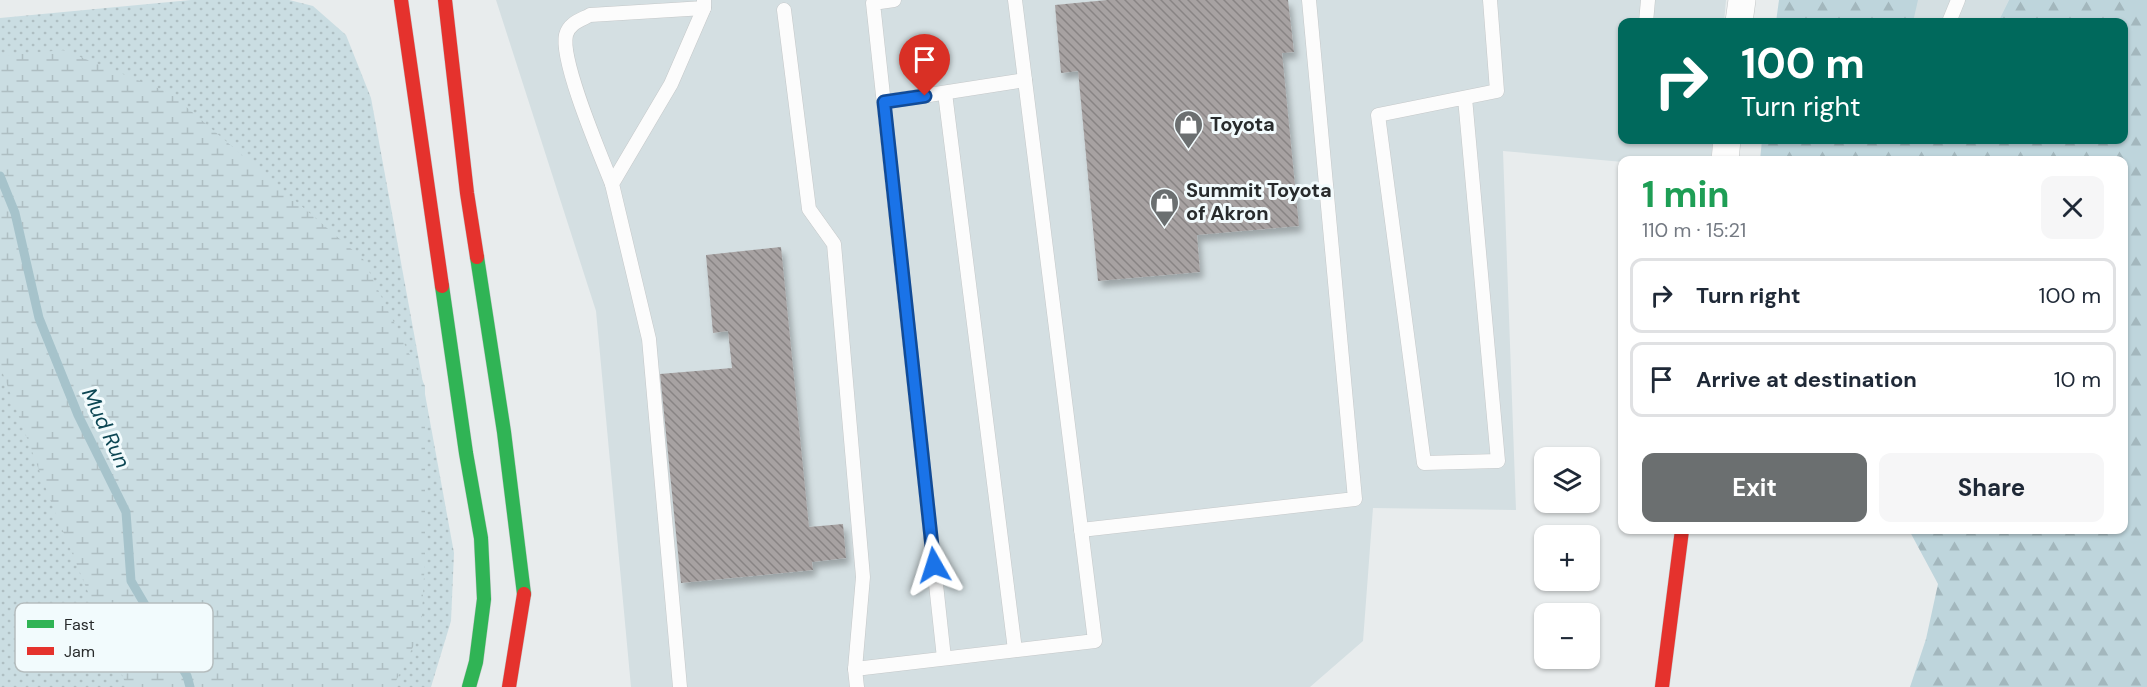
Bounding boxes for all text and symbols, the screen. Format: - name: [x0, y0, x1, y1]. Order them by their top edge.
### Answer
- pin: [899, 34, 950, 96]
- text: 100 m: [1741, 36, 1865, 91]
- icon: right: [1642, 42, 1720, 120]
- icon: arrive: [908, 43, 941, 76]
- text: Turn right: [1741, 89, 1861, 124]
- shop icon: Toyota: [1173, 108, 1205, 150]
- place label: Toyota: [1210, 111, 1275, 137]
- text: 1 min: [1642, 171, 1730, 218]
- button: close: [2041, 176, 2104, 239]
- place label: Summit Toyota of Akron: [1186, 177, 1332, 226]
- shop icon: Summit Toyota of Akron: [1149, 186, 1181, 228]
- text: 110 m · 15:21: [1642, 217, 1746, 243]
- icon: right: [1645, 279, 1678, 312]
- text: Turn right: [1696, 281, 1801, 310]
- text: 100 m: [2039, 281, 2101, 310]
- icon: arrive: [1645, 363, 1678, 396]
- text: Arrive at destination: [1696, 365, 1917, 394]
- text: 10 m: [2054, 365, 2101, 394]
- water label: Mud Run: [75, 383, 137, 473]
- map controls: [1534, 447, 1600, 669]
- button: layers: [1534, 447, 1600, 513]
- button: Exit: [1642, 453, 1867, 522]
- button: Share: [1879, 453, 2104, 522]
- button: +: [1534, 525, 1600, 591]
- position arrow: [902, 533, 966, 597]
- legend: [15, 603, 213, 672]
- button: −: [1534, 603, 1600, 669]
- text: Fast: [64, 614, 95, 635]
- text: Jam: [64, 641, 95, 662]

